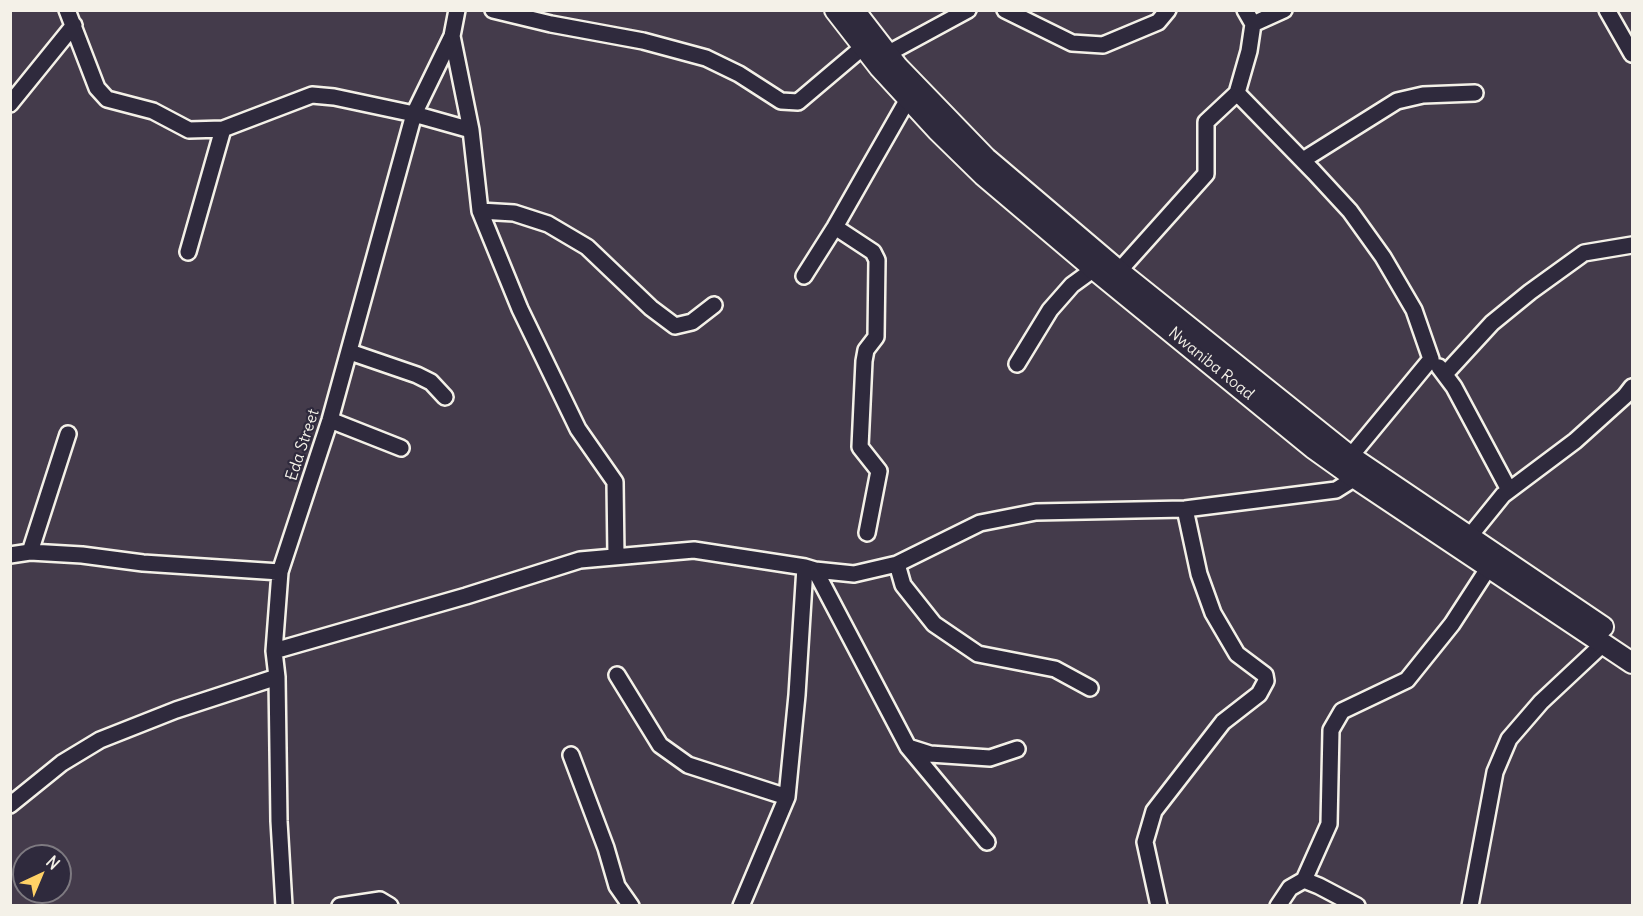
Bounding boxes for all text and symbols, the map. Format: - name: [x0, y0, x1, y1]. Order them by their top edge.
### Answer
- street label: Nwaniba Road: [1164, 324, 1258, 404]
- street label: Eda Street: [282, 407, 324, 483]
- north arrow: [12, 844, 72, 904]
- text: N: [42, 851, 64, 874]

